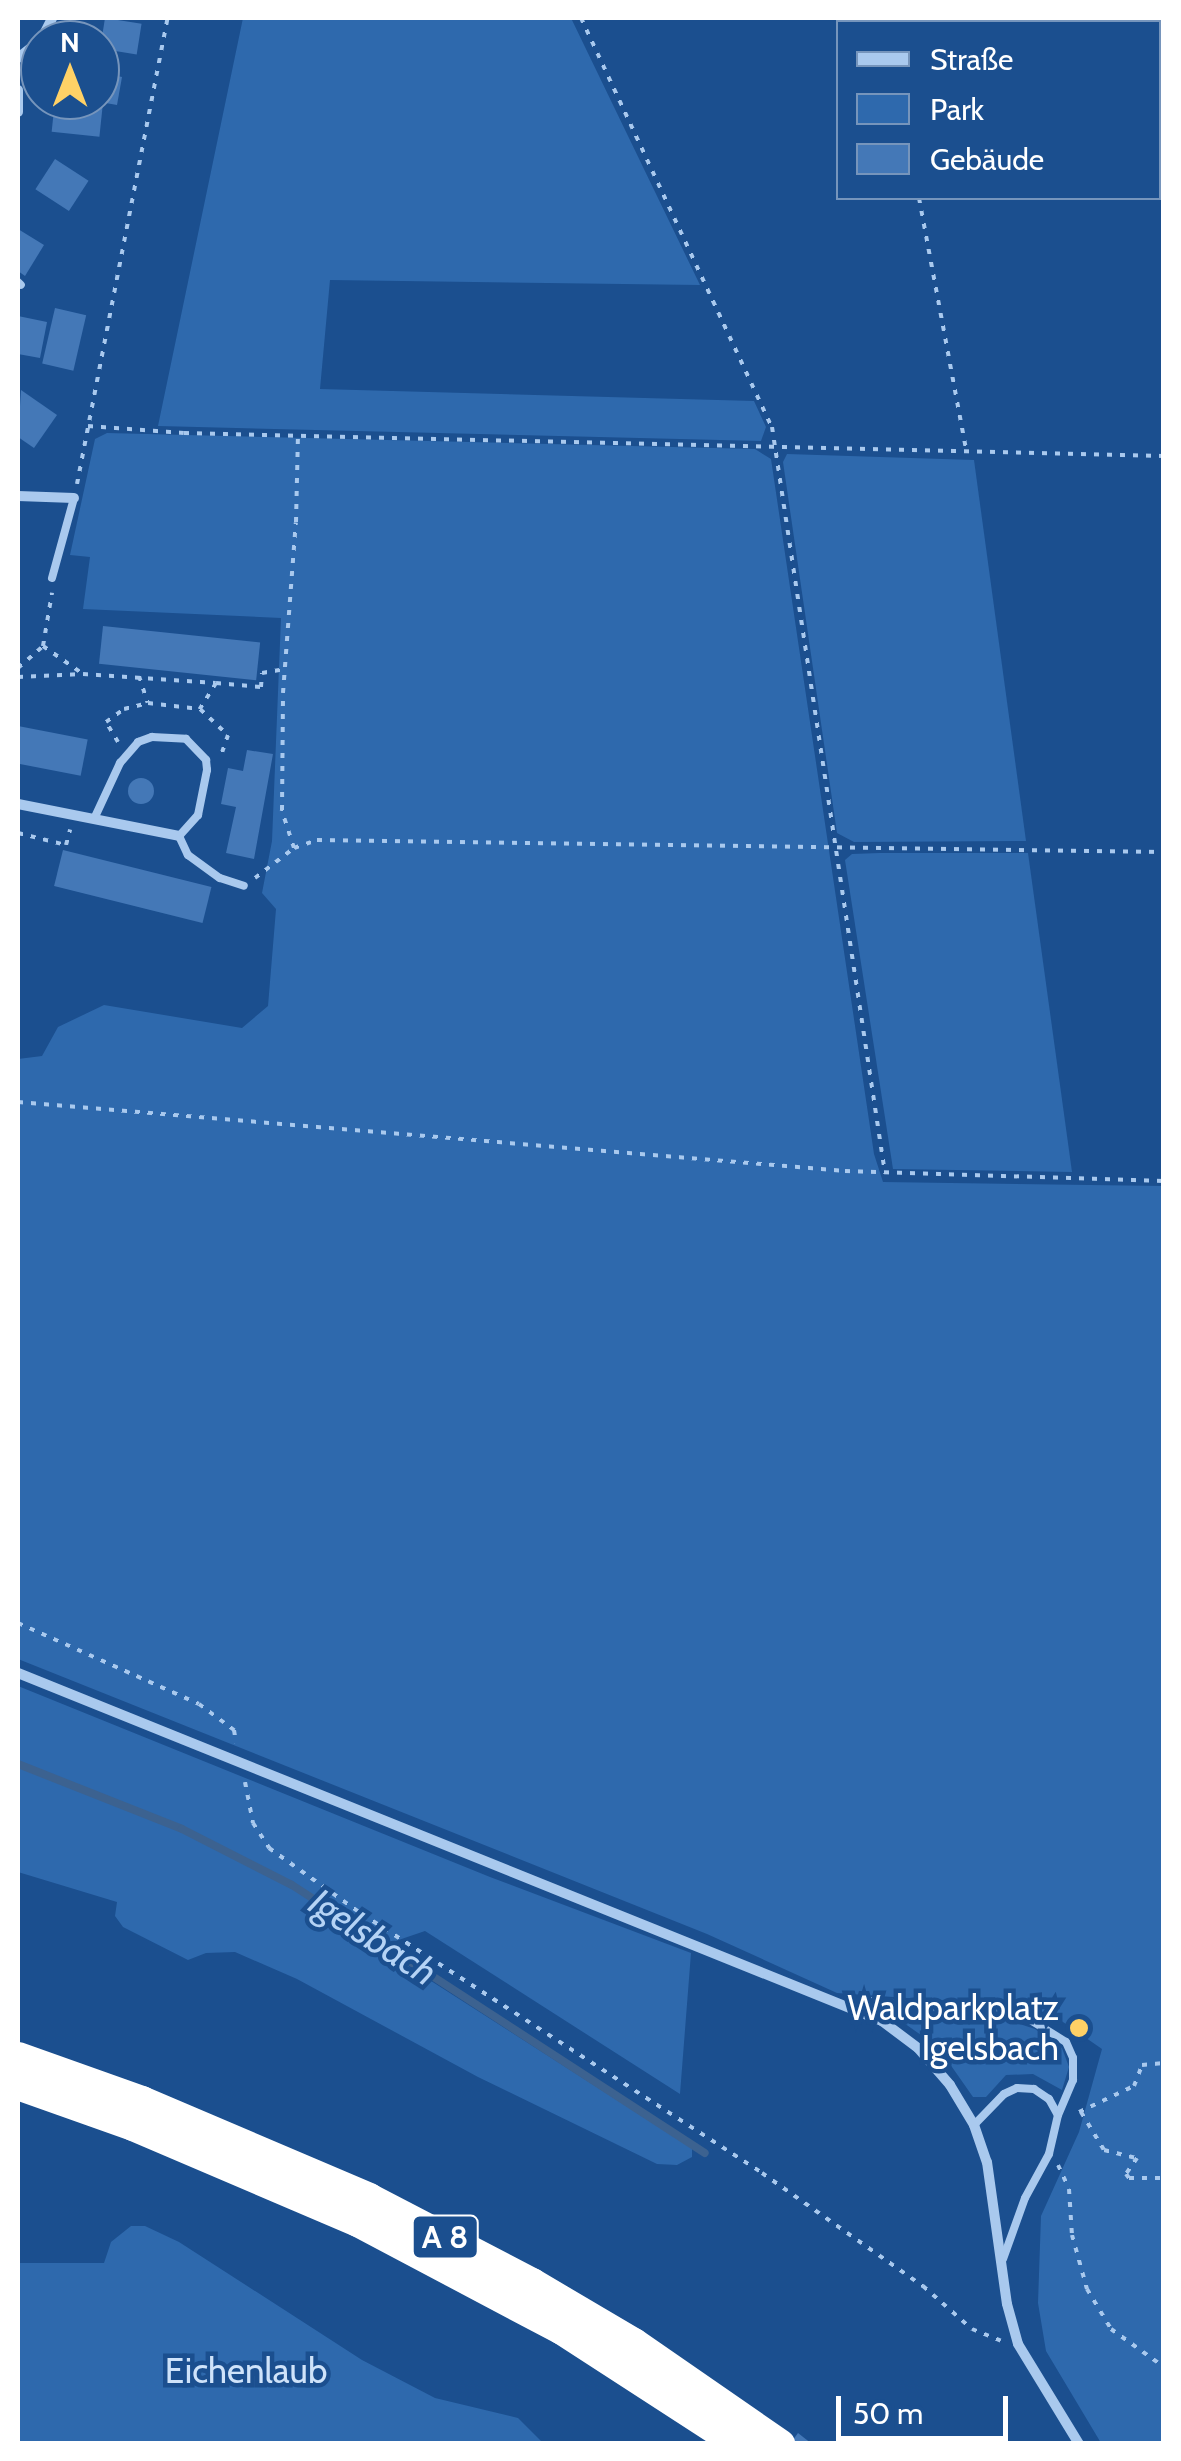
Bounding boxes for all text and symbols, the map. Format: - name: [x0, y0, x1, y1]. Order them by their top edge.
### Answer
- north arrow: [20, 20, 120, 120]
- legend: [836, 20, 1161, 200]
- text: N: [60, 25, 80, 59]
- text: Straße: [930, 41, 1013, 78]
- text: Park: [930, 91, 984, 128]
- text: Gebäude: [930, 141, 1044, 178]
- water label: Igelsbach: [301, 1879, 445, 1995]
- place label: Waldparkplatz Igelsbach: [847, 1987, 1059, 2069]
- marker: Waldparkplatz Igelsbach: [1068, 2017, 1090, 2039]
- road number: A 8: [410, 2210, 480, 2264]
- park label: Eichenlaub: [165, 2350, 327, 2392]
- scale bar: [841, 2376, 1014, 2438]
- text: 50 m: [853, 2395, 923, 2432]

